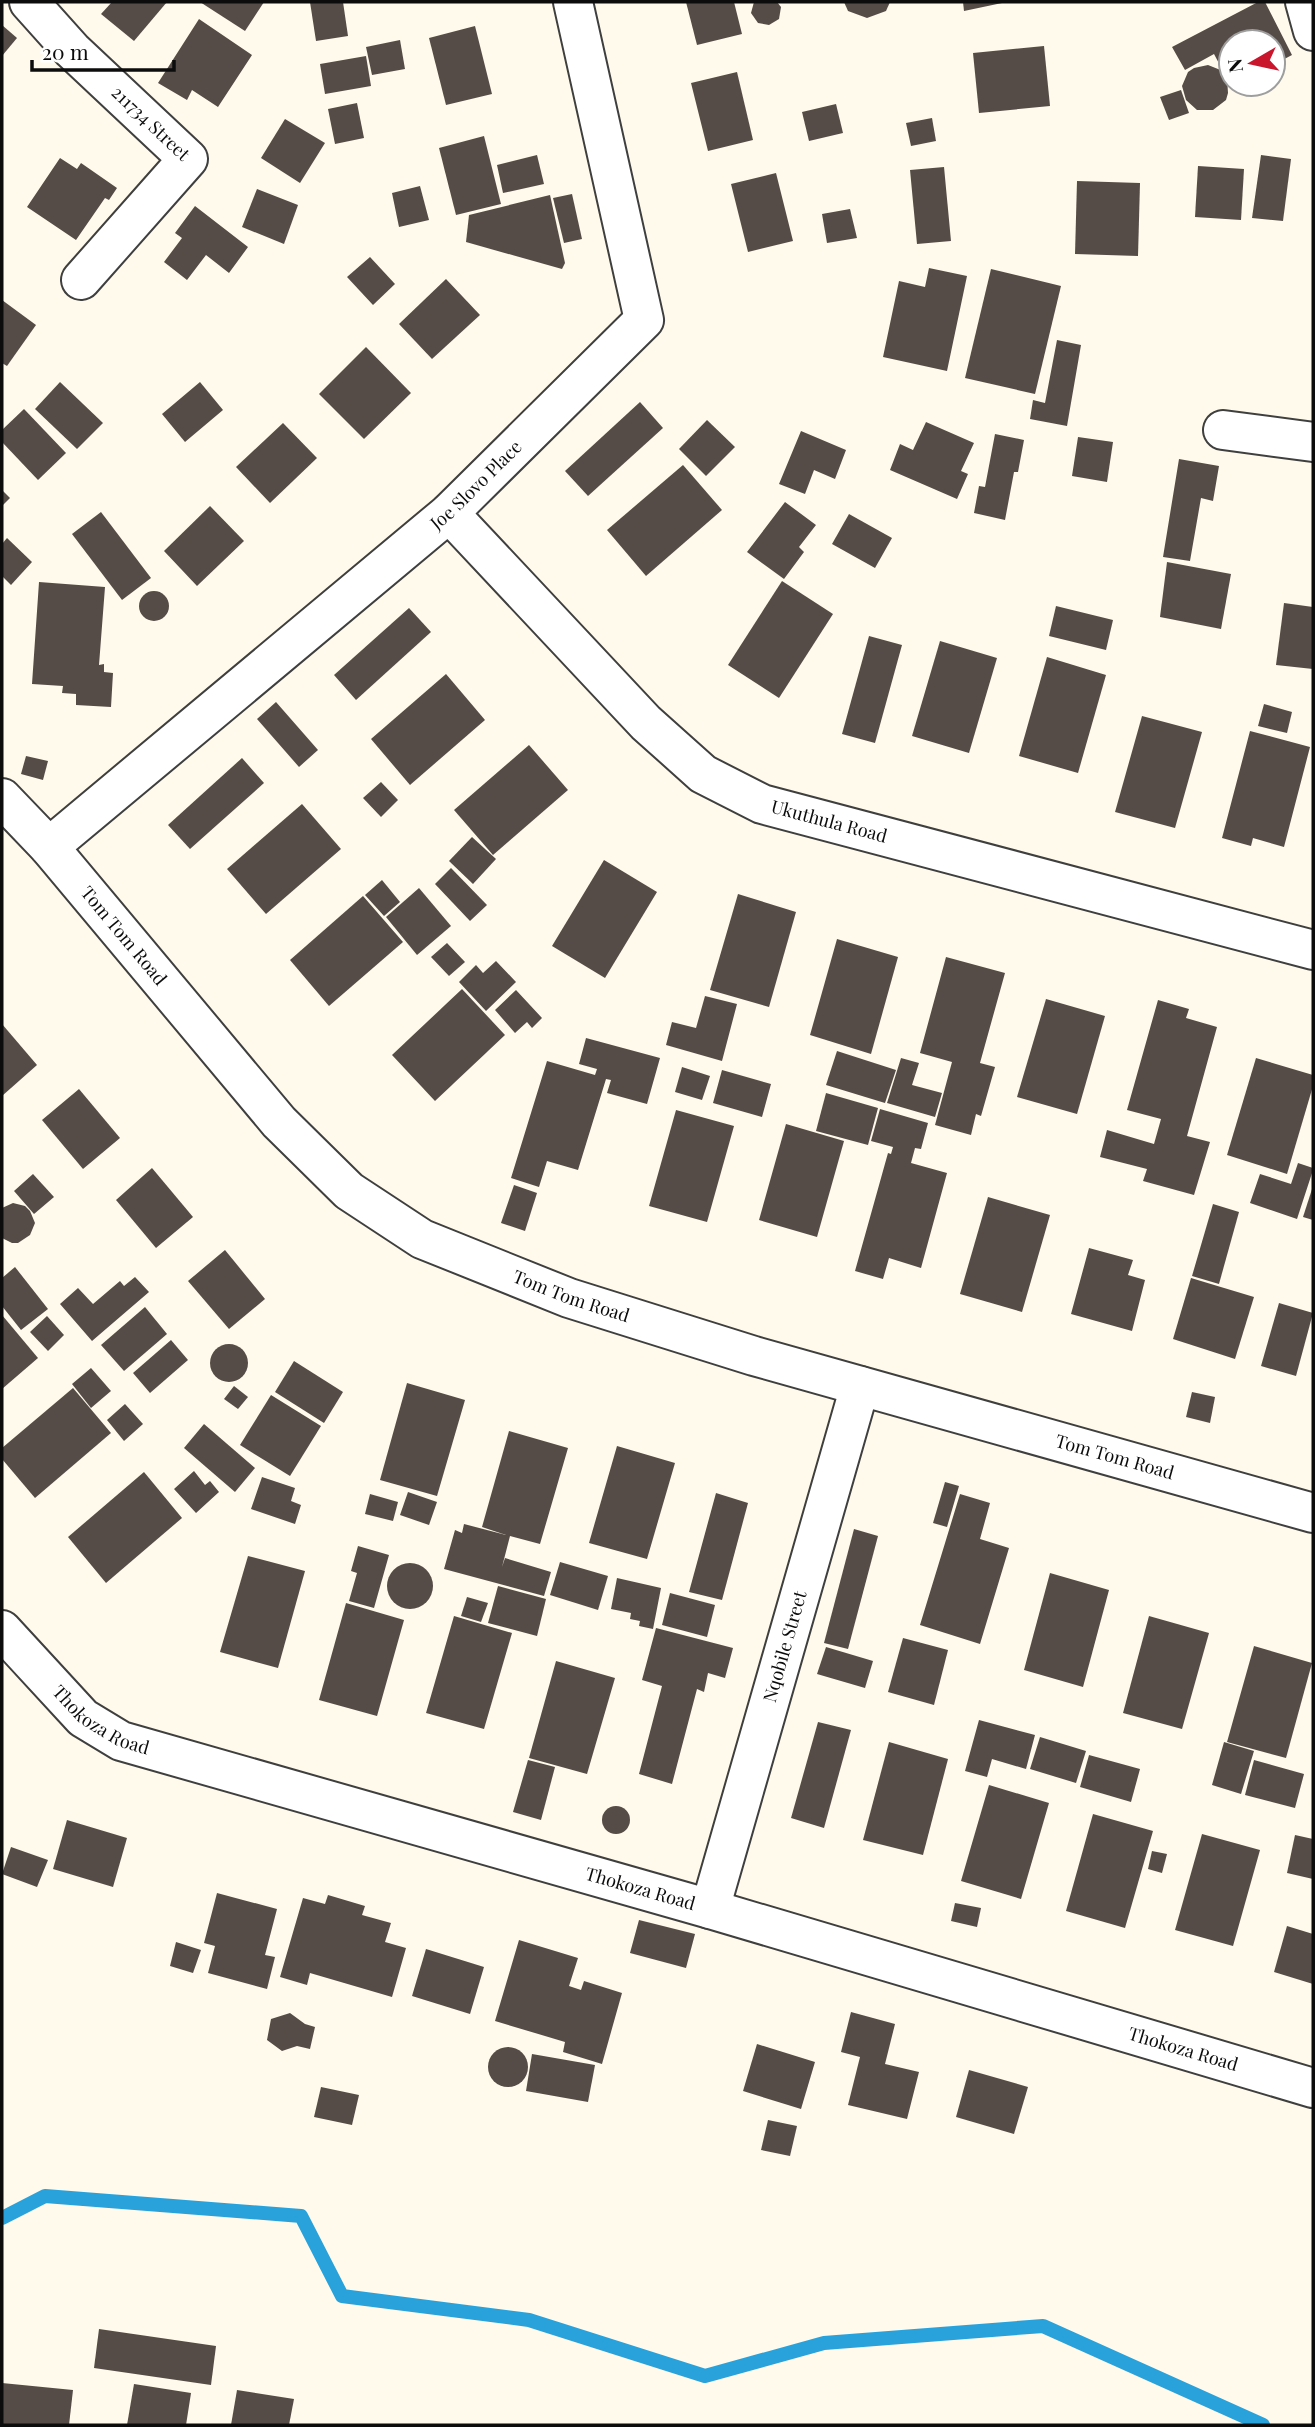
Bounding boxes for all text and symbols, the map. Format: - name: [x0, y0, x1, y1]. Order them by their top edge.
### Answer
- scale bar: [32, 28, 173, 72]
- north arrow: [1217, 28, 1287, 98]
- text: 20 m: [42, 37, 89, 65]
- text: N: [1220, 57, 1248, 75]
- street label: 211734 Street: [107, 80, 196, 166]
- street label: Joe Slovo Place: [424, 435, 527, 535]
- street label: Ukuthula Road: [769, 794, 891, 848]
- street label: Tom Tom Road: [76, 881, 173, 990]
- street label: Tom Tom Road: [510, 1264, 633, 1327]
- street label: Tom Tom Road: [1053, 1428, 1177, 1485]
- street label: Nqobile Street: [757, 1587, 812, 1705]
- street label: Thokoza Road: [48, 1680, 153, 1760]
- street label: Thokoza Road: [583, 1861, 699, 1915]
- street label: Thokoza Road: [1126, 2021, 1242, 2076]

